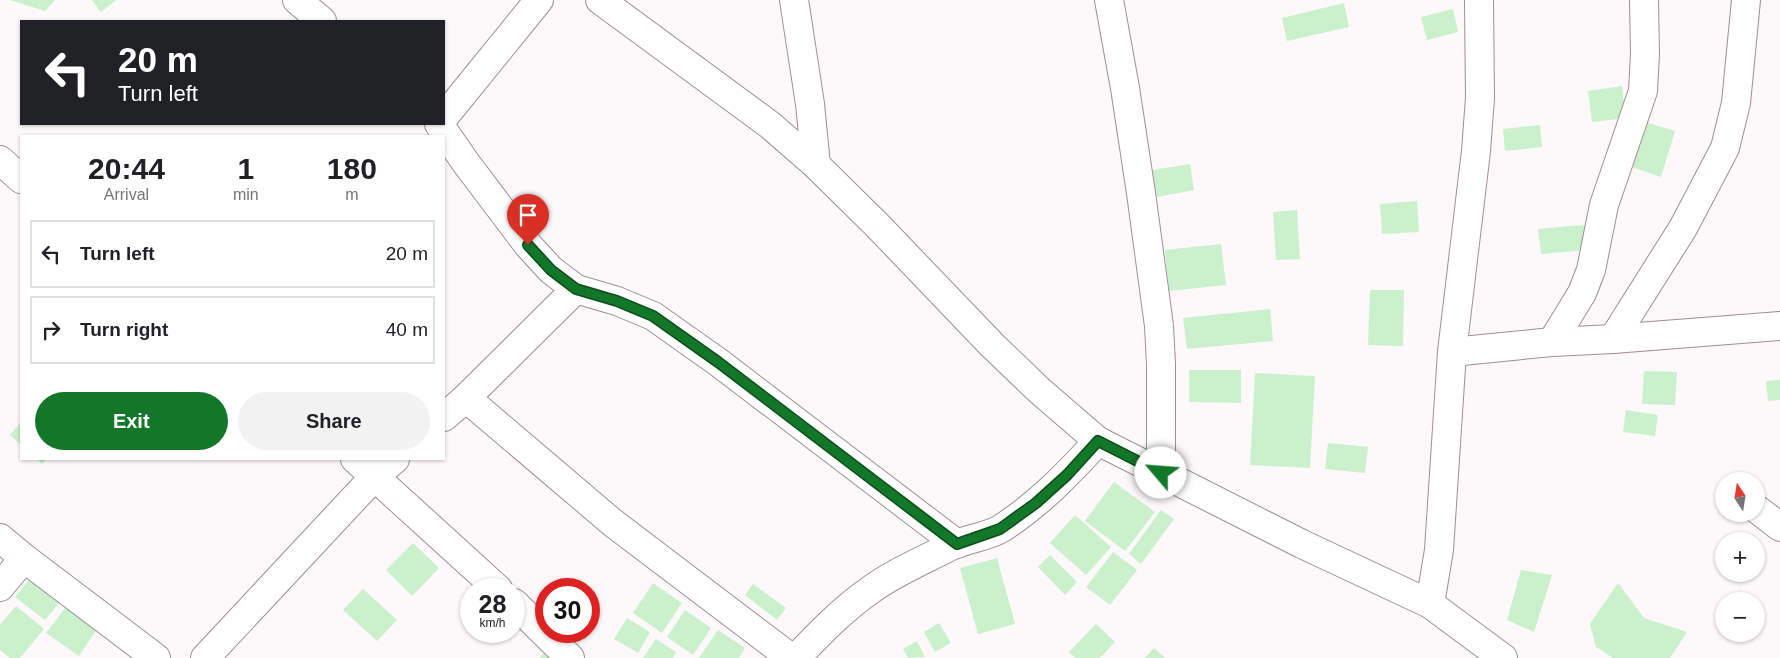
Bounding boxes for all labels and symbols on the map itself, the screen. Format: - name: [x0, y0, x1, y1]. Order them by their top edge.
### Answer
- pin: [507, 194, 549, 245]
- position arrow: [1134, 446, 1186, 498]
- north arrow: [1715, 472, 1765, 522]
- speed limit sign: 30: [535, 578, 600, 643]

